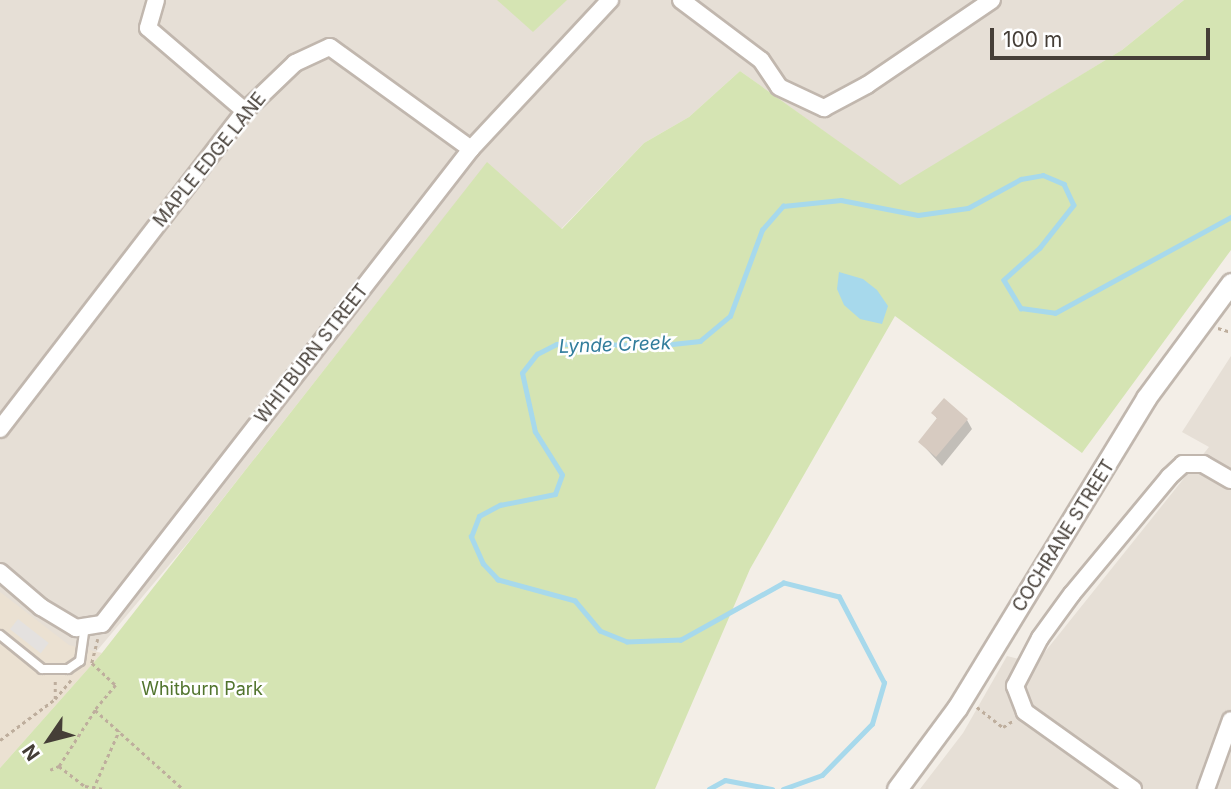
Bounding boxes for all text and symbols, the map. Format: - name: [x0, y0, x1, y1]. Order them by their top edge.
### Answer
- scale bar: [993, 14, 1214, 58]
- text: 100 m: [1003, 27, 1062, 52]
- street label: MAPLE EDGE LANE: [149, 89, 271, 231]
- street label: WHITBURN STREET: [251, 280, 373, 428]
- water label: Lynde Creek: [558, 332, 672, 358]
- street label: COCHRANE STREET: [1009, 456, 1119, 616]
- park label: Whitburn Park: [141, 678, 263, 700]
- north arrow: [14, 705, 84, 775]
- text: N: [18, 740, 45, 765]

